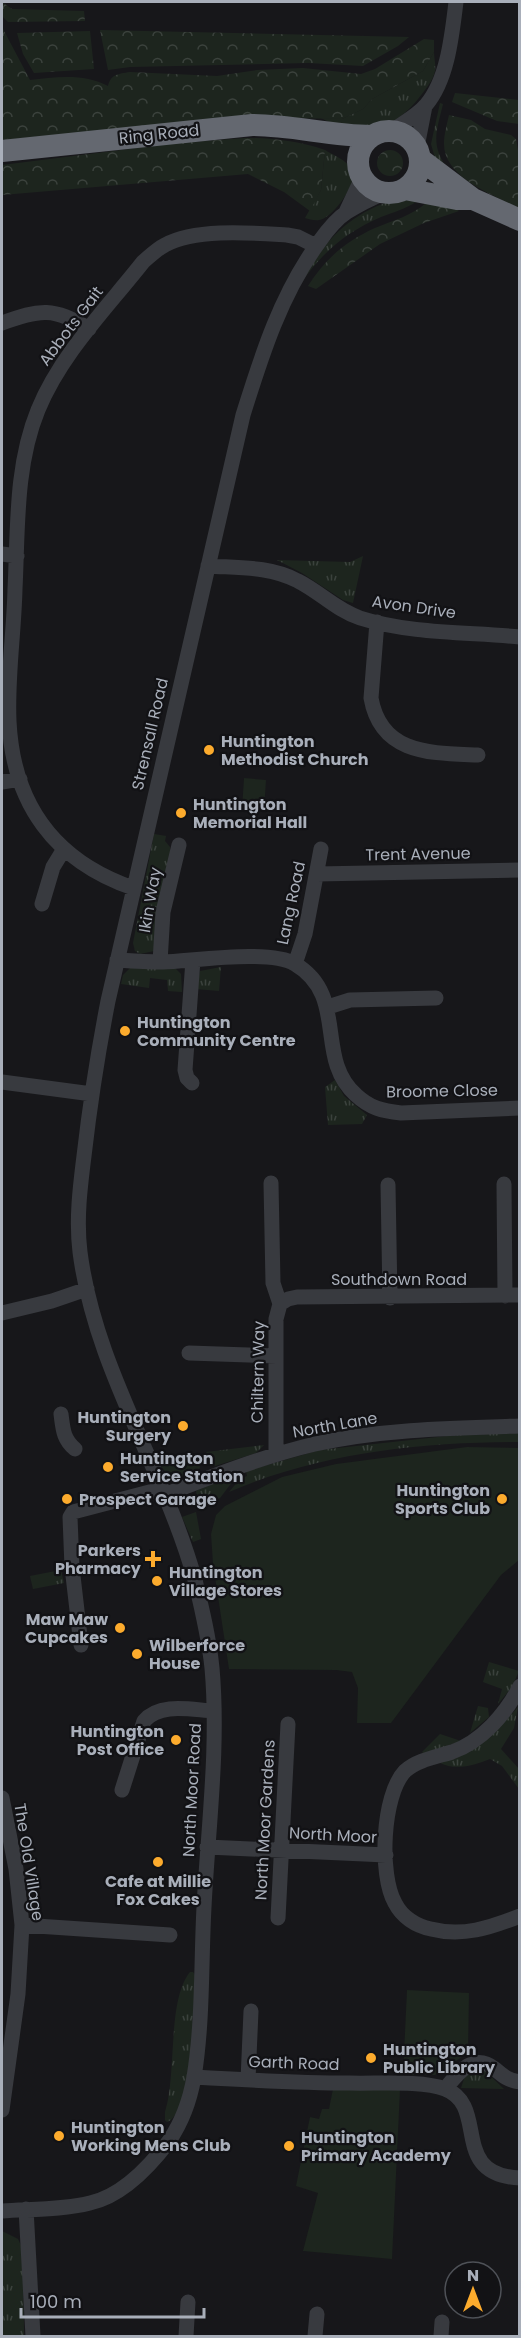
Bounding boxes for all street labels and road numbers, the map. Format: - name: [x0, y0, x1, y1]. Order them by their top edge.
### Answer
- street label: Ring Road: [118, 118, 200, 150]
- street label: Abbots Gait: [33, 281, 109, 371]
- street label: Avon Drive: [370, 590, 458, 624]
- street label: Strensall Road: [126, 676, 174, 792]
- street label: Trent Avenue: [365, 842, 471, 866]
- street label: Lang Road: [271, 859, 311, 947]
- street label: Ikin Way: [133, 865, 167, 935]
- street label: Broome Close: [386, 1079, 498, 1103]
- street label: Southdown Road: [331, 1268, 467, 1291]
- street label: Chiltern Way: [246, 1321, 270, 1423]
- street label: North Lane: [291, 1406, 379, 1444]
- street label: North Moor Road: [177, 1723, 207, 1857]
- street label: North Moor Gardens: [249, 1739, 281, 1901]
- street label: The Old Village: [8, 1801, 50, 1923]
- street label: North Moor: [288, 1821, 378, 1849]
- street label: Garth Road: [248, 2050, 340, 2076]

